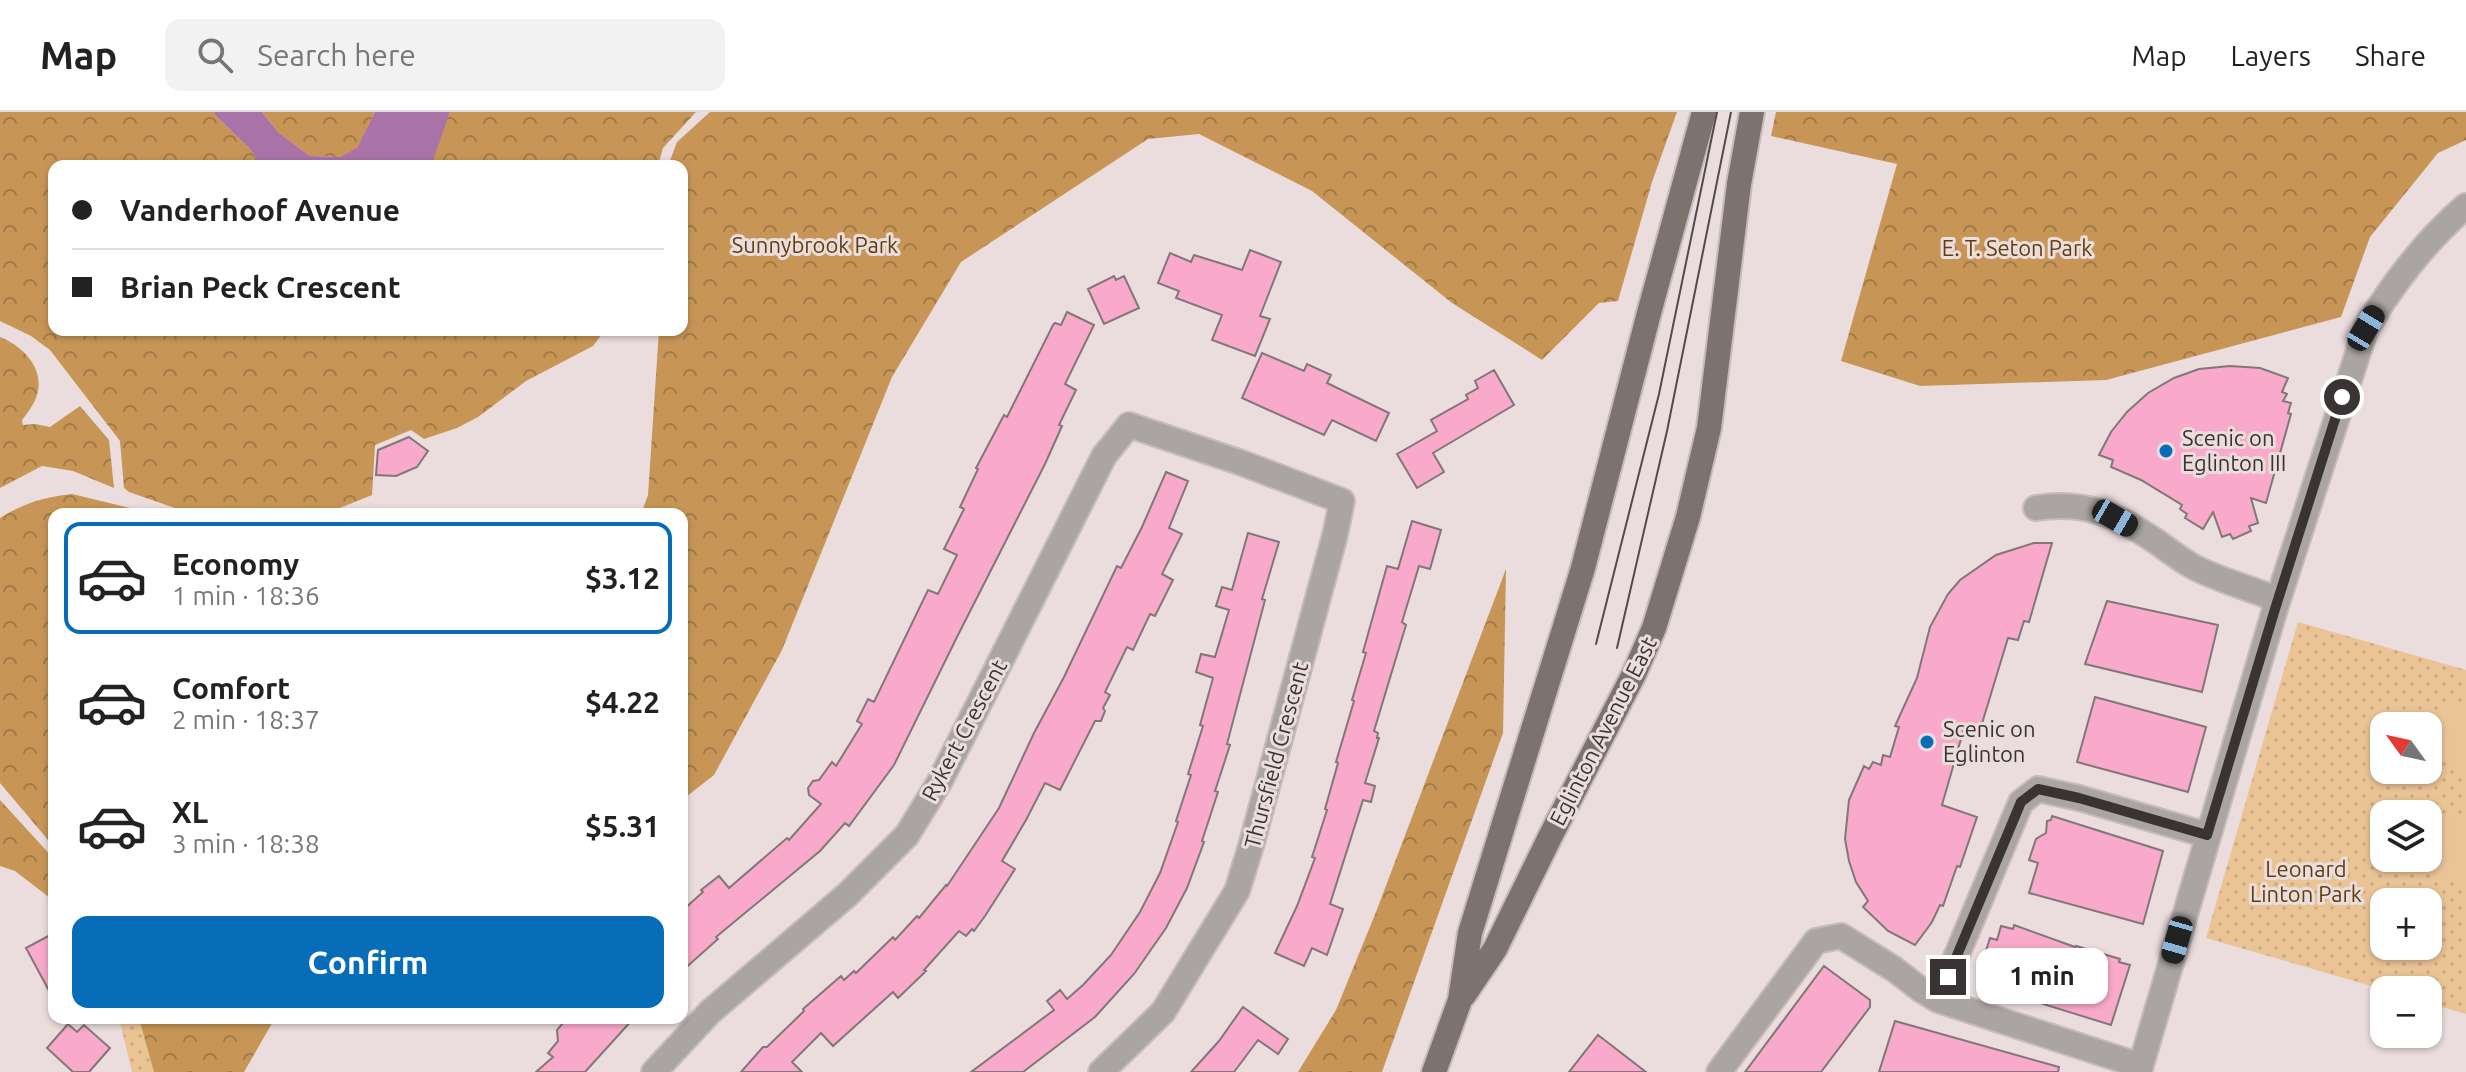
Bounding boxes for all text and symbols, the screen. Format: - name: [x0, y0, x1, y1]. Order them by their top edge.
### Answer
- search box: [165, 19, 725, 91]
- icon: search: [193, 33, 237, 77]
- text: Map: [40, 34, 117, 76]
- text: Search here: [257, 38, 416, 72]
- text: Map: [2131, 40, 2187, 71]
- text: Layers: [2231, 40, 2311, 71]
- text: Share: [2355, 40, 2426, 71]
- text: Vanderhoof Avenue: [120, 193, 400, 227]
- park label: Sunnybrook Park: [732, 232, 898, 257]
- park label: E. T. Seton Park: [1942, 235, 2092, 260]
- text: Brian Peck Crescent: [120, 270, 401, 304]
- car: [2343, 301, 2389, 355]
- route start: [2324, 379, 2360, 415]
- place label: Scenic on Eglinton III: [2182, 425, 2286, 475]
- marker: Scenic on Eglinton III: [2157, 442, 2175, 460]
- car: [2088, 496, 2142, 540]
- icon: car: [76, 542, 148, 614]
- text: Economy: [172, 547, 299, 581]
- text: $3.12: [585, 561, 660, 595]
- text: 1 min · 18:36: [172, 581, 320, 610]
- street label: Eglinton Avenue East: [1544, 632, 1661, 829]
- street label: Rykert Crescent: [916, 655, 1011, 805]
- street label: Thursfield Crescent: [1239, 659, 1313, 851]
- icon: car: [76, 666, 148, 738]
- text: Comfort: [172, 671, 290, 705]
- text: $4.22: [585, 685, 660, 719]
- text: 2 min · 18:37: [172, 705, 320, 734]
- north arrow: [2370, 712, 2442, 784]
- map controls: [2370, 712, 2442, 1048]
- place label: Scenic on Eglinton: [1943, 716, 2035, 766]
- marker: Scenic on Eglinton: [1918, 733, 1936, 751]
- icon: car: [76, 790, 148, 862]
- text: XL: [172, 795, 208, 829]
- button: layers: [2370, 800, 2442, 872]
- text: $5.31: [585, 809, 660, 843]
- text: 3 min · 18:38: [172, 829, 320, 858]
- park label: Leonard Linton Park: [2250, 856, 2362, 906]
- button: +: [2370, 888, 2442, 960]
- car: [2159, 914, 2195, 966]
- button: Confirm: [72, 916, 664, 1008]
- callout: 1 min: [1976, 949, 2108, 1005]
- route end: [1930, 959, 1966, 995]
- text: 1 min: [2009, 961, 2075, 990]
- button: −: [2370, 976, 2442, 1048]

